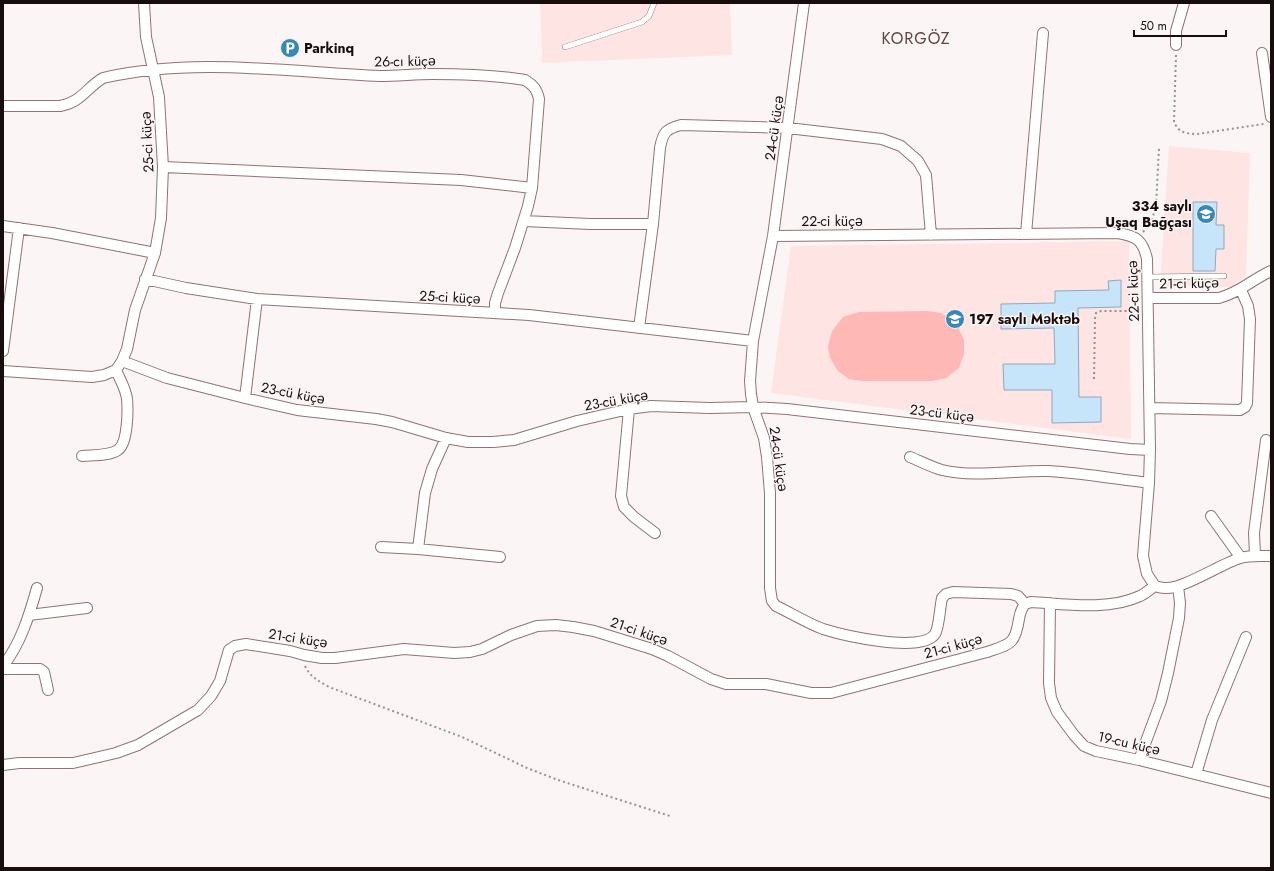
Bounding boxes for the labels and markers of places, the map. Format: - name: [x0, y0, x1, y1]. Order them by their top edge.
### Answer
- parking icon: Parkinq: [279, 37, 301, 59]
- place label: Parkinq: [304, 38, 354, 58]
- place label: 334 saylı Uşaq Bağçası: [1105, 196, 1192, 232]
- school or university icon: 334 saylı Uşaq Bağçası: [1195, 203, 1217, 225]
- school or university icon: 197 saylı Məktəb: [944, 308, 966, 330]
- place label: 197 saylı Məktəb: [969, 309, 1080, 329]

